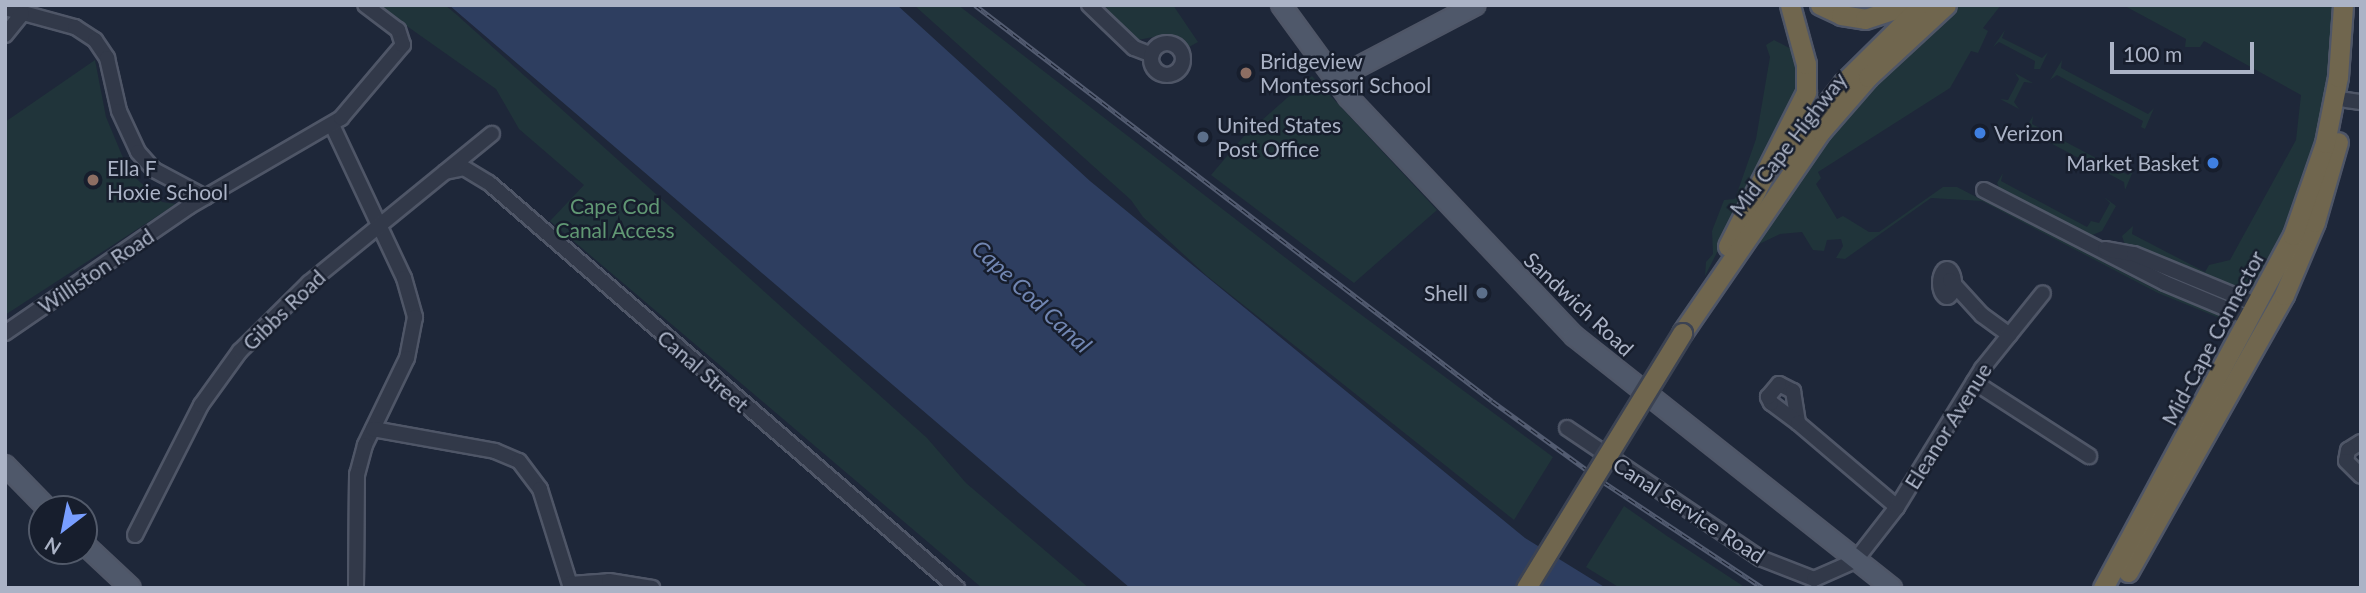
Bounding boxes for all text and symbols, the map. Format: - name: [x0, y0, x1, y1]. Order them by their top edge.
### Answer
- scale bar: [2114, 28, 2258, 72]
- text: 100 m: [2123, 41, 2182, 66]
- place label: Bridgeview Montessori School: [1260, 48, 1431, 98]
- marker: Bridgeview Montessori School: [1238, 65, 1254, 81]
- street label: Mid Cape Highway: [1724, 67, 1852, 221]
- place label: United States Post Office: [1217, 112, 1341, 162]
- place label: Verizon: [1994, 120, 2063, 146]
- marker: Verizon: [1972, 125, 1988, 141]
- marker: United States Post Office: [1195, 129, 1211, 145]
- place label: Market Basket: [2066, 150, 2199, 176]
- place label: Ella F Hoxie School: [107, 155, 228, 205]
- marker: Market Basket: [2205, 155, 2221, 171]
- marker: Ella F Hoxie School: [85, 172, 101, 188]
- park label: Cape Cod Canal Access: [555, 193, 675, 243]
- street label: Williston Road: [33, 223, 159, 319]
- water label: Cape Cod Canal: [967, 234, 1097, 358]
- street label: Mid-Cape Connector: [2156, 246, 2270, 430]
- street label: Sandwich Road: [1519, 247, 1639, 361]
- street label: Gibbs Road: [238, 265, 330, 355]
- place label: Shell: [1424, 280, 1468, 306]
- marker: Shell: [1474, 285, 1490, 301]
- street label: Canal Street: [652, 325, 754, 417]
- street label: Eleanor Avenue: [1899, 358, 1997, 494]
- street label: Canal Service Road: [1608, 452, 1770, 568]
- north arrow: [28, 495, 98, 565]
- text: N: [40, 533, 65, 560]

